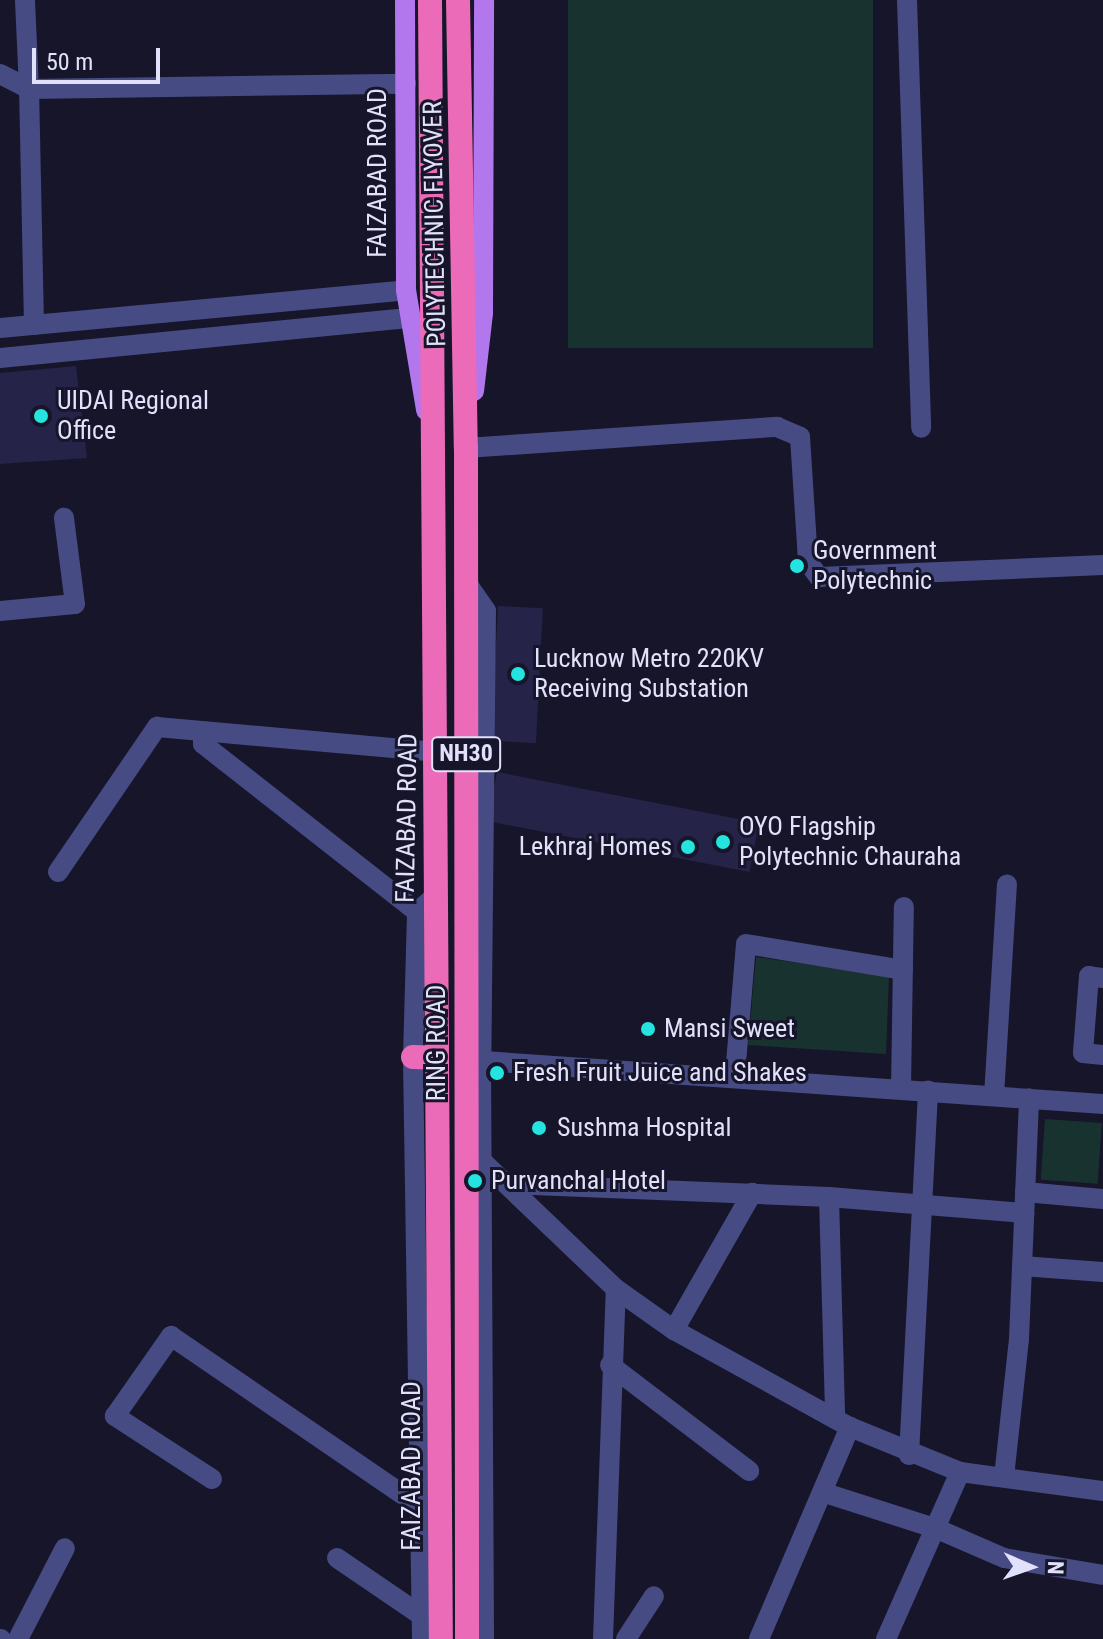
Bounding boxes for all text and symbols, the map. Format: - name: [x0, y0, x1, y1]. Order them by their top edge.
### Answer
- scale bar: [36, 32, 164, 82]
- text: 50 m: [46, 48, 93, 76]
- street label: FAIZABAD ROAD: [362, 88, 394, 258]
- street label: POLYTECHNIC FLYOVER: [417, 101, 453, 347]
- place label: UIDAI Regional Office: [57, 385, 209, 446]
- marker: UIDAI Regional Office: [32, 407, 50, 425]
- place label: Government Polytechnic: [813, 535, 937, 596]
- marker: Government Polytechnic: [788, 557, 806, 575]
- place label: Lucknow Metro 220KV Receiving Substation: [534, 643, 764, 704]
- marker: Lucknow Metro 220KV Receiving Substation: [509, 665, 527, 683]
- street label: FAIZABAD ROAD: [390, 733, 424, 903]
- road number: NH30: [430, 734, 502, 774]
- place label: OYO Flagship Polytechnic Chauraha: [739, 811, 961, 872]
- place label: Lekhraj Homes: [519, 831, 672, 863]
- marker: OYO Flagship Polytechnic Chauraha: [714, 833, 732, 851]
- marker: Lekhraj Homes: [679, 838, 697, 856]
- street label: RING ROAD: [421, 985, 453, 1101]
- place label: Mansi Sweet: [664, 1013, 795, 1045]
- marker: Mansi Sweet: [639, 1020, 657, 1038]
- place label: Fresh Fruit Juice and Shakes: [513, 1057, 807, 1089]
- marker: Fresh Fruit Juice and Shakes: [488, 1064, 506, 1082]
- place label: Sushma Hospital: [557, 1112, 731, 1144]
- marker: Sushma Hospital: [528, 1117, 550, 1139]
- place label: Purvanchal Hotel: [491, 1165, 666, 1197]
- marker: Purvanchal Hotel: [466, 1172, 484, 1190]
- street label: FAIZABAD ROAD: [396, 1381, 428, 1551]
- north arrow: [991, 1527, 1071, 1607]
- text: N: [1043, 1561, 1068, 1575]

